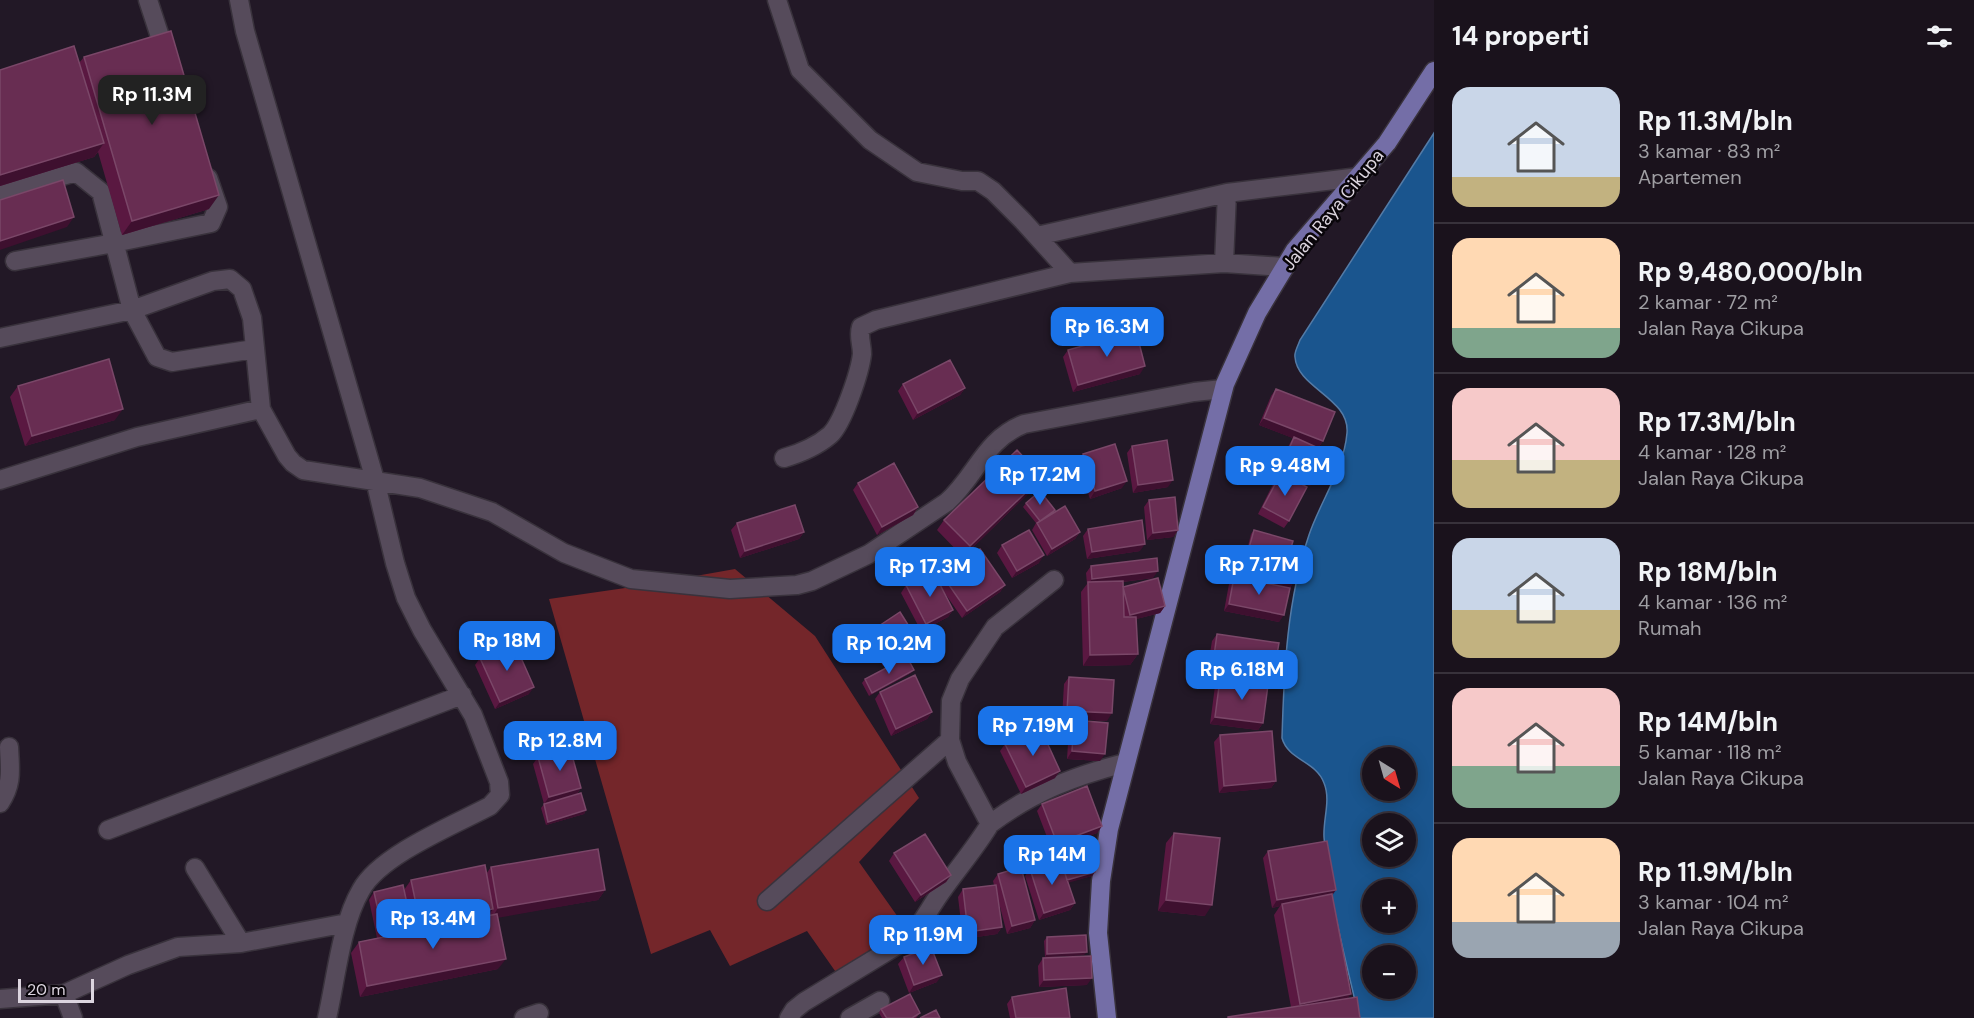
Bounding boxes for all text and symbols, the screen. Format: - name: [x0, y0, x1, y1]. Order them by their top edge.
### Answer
- text: 14 properti: [1452, 19, 1590, 53]
- icon: filters: [1923, 20, 1956, 53]
- pin: Rp 11.3M: [90, 75, 214, 126]
- text: Rp 11.3M: [112, 81, 192, 107]
- text: Rp 11.3M/bln: [1638, 104, 1793, 138]
- icon: home: [1500, 111, 1572, 183]
- text: 3 kamar · 83 m²: [1638, 138, 1780, 164]
- street label: Jalan Raya Cikupa: [1277, 144, 1389, 276]
- text: Apartemen: [1638, 164, 1742, 190]
- text: Rp 9,480,000/bln: [1638, 255, 1863, 289]
- icon: home: [1500, 262, 1572, 334]
- text: 2 kamar · 72 m²: [1638, 289, 1778, 315]
- pin: Rp 16.3M: [1045, 307, 1169, 358]
- text: Rp 16.3M: [1065, 313, 1149, 339]
- text: Jalan Raya Cikupa: [1638, 315, 1804, 341]
- text: Rp 17.3M/bln: [1638, 405, 1796, 439]
- icon: home: [1500, 412, 1572, 484]
- text: 4 kamar · 128 m²: [1638, 439, 1786, 465]
- pin: Rp 9.48M: [1223, 446, 1347, 497]
- text: Rp 9.48M: [1240, 452, 1330, 478]
- pin: Rp 17.2M: [978, 455, 1102, 506]
- text: Rp 17.2M: [999, 461, 1081, 487]
- text: Jalan Raya Cikupa: [1638, 465, 1804, 491]
- pin: Rp 7.17M: [1197, 545, 1321, 596]
- pin: Rp 17.3M: [868, 547, 992, 598]
- text: Rp 7.17M: [1219, 551, 1299, 577]
- text: Rp 17.3M: [889, 553, 971, 579]
- text: Rp 18M/bln: [1638, 555, 1778, 589]
- icon: home: [1500, 562, 1572, 634]
- text: 4 kamar · 136 m²: [1638, 589, 1787, 615]
- text: Rumah: [1638, 615, 1702, 641]
- pin: Rp 18M: [458, 621, 556, 672]
- pin: Rp 10.2M: [827, 624, 951, 675]
- text: Rp 18M: [473, 627, 541, 653]
- text: Rp 10.2M: [846, 630, 932, 656]
- pin: Rp 6.18M: [1180, 650, 1304, 701]
- text: Rp 6.18M: [1200, 656, 1284, 682]
- text: Rp 14M/bln: [1638, 705, 1778, 739]
- pin: Rp 7.19M: [971, 706, 1095, 757]
- text: Rp 7.19M: [992, 712, 1074, 738]
- icon: home: [1500, 712, 1572, 784]
- pin: Rp 12.8M: [498, 721, 622, 772]
- text: Rp 12.8M: [518, 727, 602, 753]
- text: 5 kamar · 118 m²: [1638, 739, 1781, 765]
- north arrow: [1362, 747, 1416, 801]
- map controls: [1362, 747, 1416, 999]
- text: Jalan Raya Cikupa: [1638, 765, 1804, 791]
- button: layers: [1362, 813, 1416, 867]
- pin: Rp 14M: [1003, 835, 1101, 886]
- text: Rp 14M: [1018, 841, 1086, 867]
- text: Rp 11.9M/bln: [1638, 855, 1793, 889]
- icon: home: [1500, 862, 1572, 934]
- button: +: [1362, 879, 1416, 933]
- text: 3 kamar · 104 m²: [1638, 889, 1789, 915]
- pin: Rp 13.4M: [371, 899, 495, 950]
- text: Rp 13.4M: [390, 905, 476, 931]
- pin: Rp 11.9M: [861, 915, 985, 966]
- text: Jalan Raya Cikupa: [1638, 915, 1804, 941]
- text: Rp 11.9M: [883, 921, 963, 947]
- button: −: [1362, 945, 1416, 999]
- scale bar: [18, 976, 94, 1004]
- text: 20 m: [27, 979, 66, 1000]

